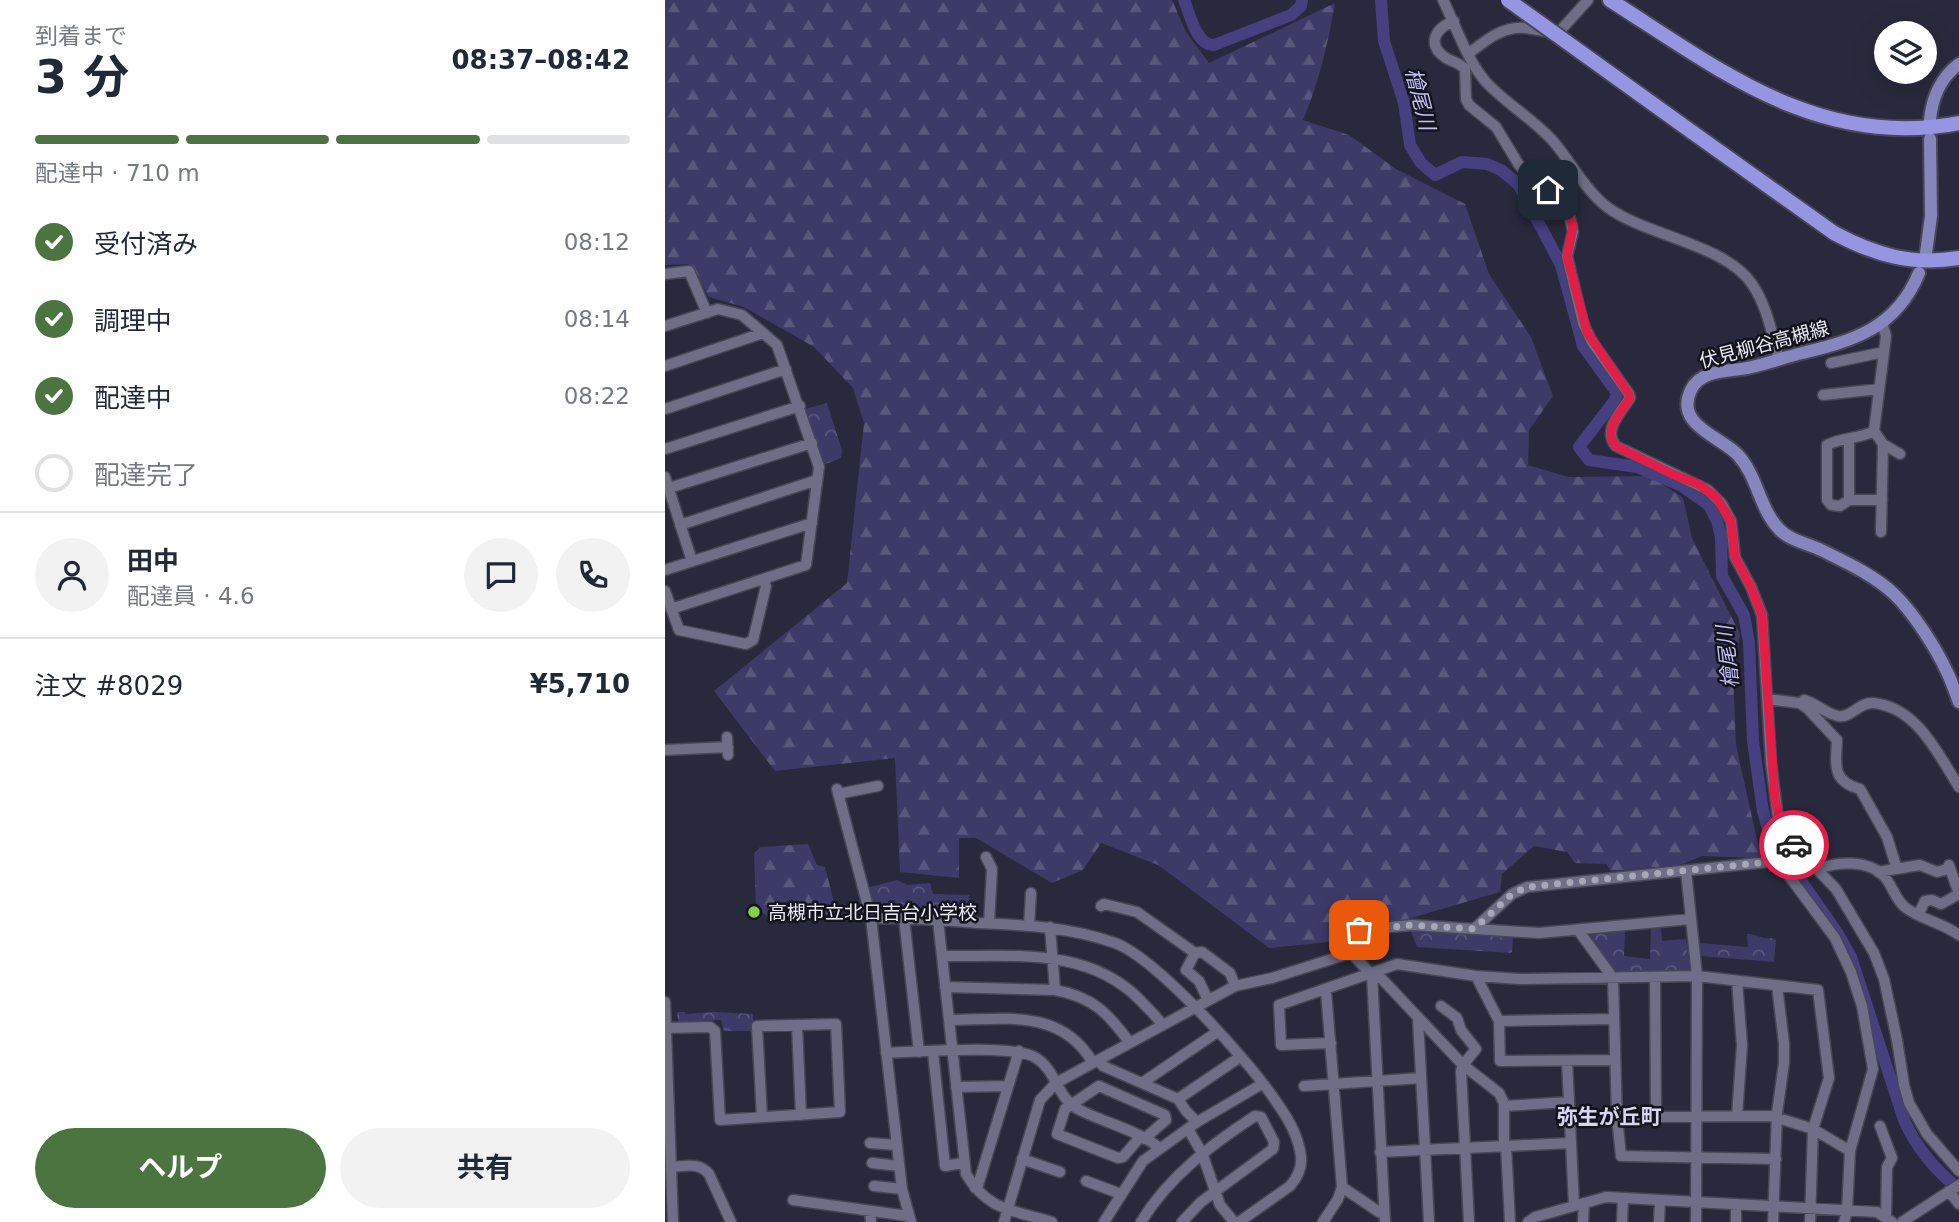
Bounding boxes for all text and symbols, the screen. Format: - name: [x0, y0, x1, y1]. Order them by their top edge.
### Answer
- map controls: [1874, 21, 1937, 84]
- button: layers: [1874, 21, 1937, 84]
- text: 到着まで: [35, 23, 127, 49]
- text: 08:37–08:42: [451, 45, 630, 75]
- text: 3 分: [35, 50, 129, 104]
- water label: 檜尾川: [1401, 66, 1440, 134]
- text: 配達中 · 710 m: [35, 160, 200, 186]
- pin: [1518, 160, 1578, 220]
- icon: home: [1529, 171, 1567, 209]
- icon: check: [35, 223, 73, 261]
- text: 受付済み: [94, 229, 198, 259]
- text: 08:12: [564, 229, 630, 255]
- icon: check: [35, 300, 73, 338]
- text: 調理中: [94, 306, 172, 336]
- text: 08:14: [564, 306, 630, 332]
- street label: 伏見柳谷高槻線: [1697, 316, 1831, 372]
- icon: check: [35, 377, 73, 415]
- text: 配達中: [94, 383, 172, 413]
- text: 08:22: [564, 383, 630, 409]
- text: 配達完了: [94, 460, 198, 490]
- button: person: [35, 538, 109, 612]
- button: chat: [464, 538, 538, 612]
- button: phone: [556, 538, 630, 612]
- text: 田中: [127, 546, 179, 576]
- text: 配達員 · 4.6: [127, 583, 255, 609]
- water label: 檜尾川: [1713, 622, 1743, 690]
- text: ¥5,710: [530, 669, 630, 699]
- text: 注文 #8029: [35, 671, 183, 701]
- courier: [1759, 810, 1829, 880]
- icon: car: [1775, 826, 1813, 864]
- pin: [1329, 900, 1389, 960]
- place label: 高槻市立北日吉台小学校: [768, 901, 977, 923]
- marker: 高槻市立北日吉台小学校: [746, 904, 762, 920]
- icon: bag: [1340, 911, 1378, 949]
- district label: 弥生が丘町: [1557, 1105, 1662, 1129]
- button: ヘルプ: [35, 1128, 326, 1208]
- button: 共有: [340, 1128, 630, 1208]

